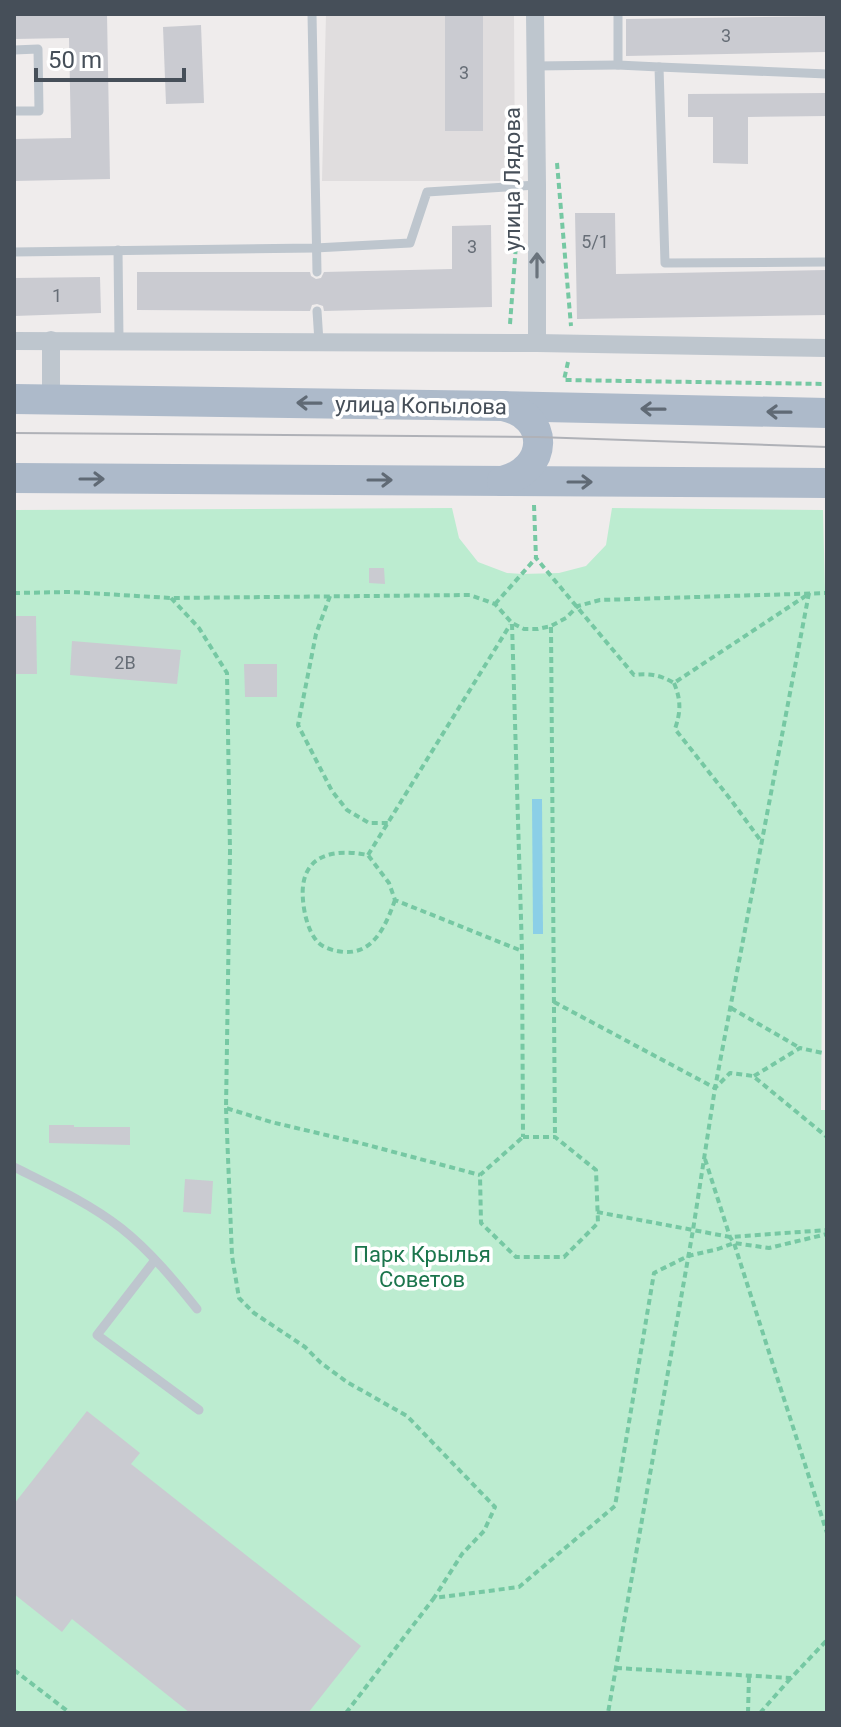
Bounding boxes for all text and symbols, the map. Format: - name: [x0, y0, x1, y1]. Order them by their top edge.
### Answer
- house number: 3: [721, 25, 731, 46]
- scale bar: [36, 32, 184, 82]
- text: 50 m: [48, 46, 102, 74]
- house number: 3: [459, 62, 469, 83]
- street label: улица Лядова: [500, 107, 525, 251]
- house number: 5/1: [581, 231, 609, 252]
- house number: 3: [467, 236, 477, 257]
- one-way arrow: [529, 252, 545, 279]
- house number: 1: [52, 285, 62, 306]
- street label: улица Копылова: [335, 392, 507, 419]
- one-way arrow: [296, 395, 323, 411]
- one-way arrow: [640, 402, 667, 417]
- one-way arrow: [766, 404, 793, 420]
- one-way arrow: [78, 471, 105, 486]
- one-way arrow: [366, 473, 393, 488]
- one-way arrow: [566, 474, 593, 490]
- house number: 2В: [114, 652, 136, 673]
- park label: Парк Крылья Советов: [353, 1242, 491, 1292]

